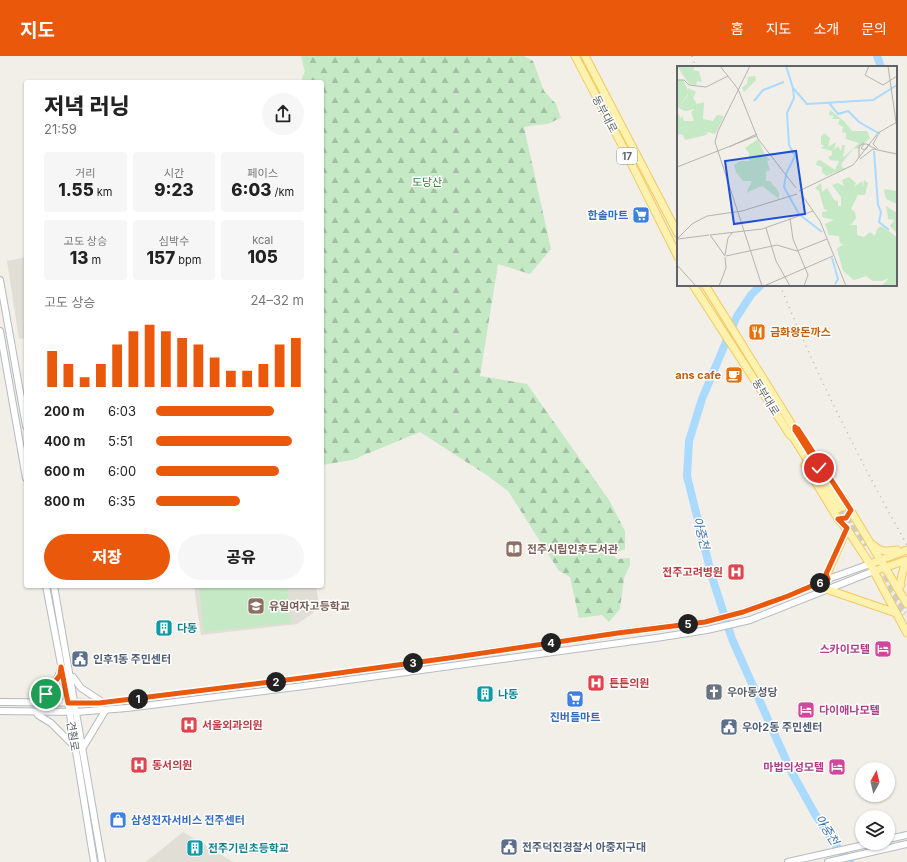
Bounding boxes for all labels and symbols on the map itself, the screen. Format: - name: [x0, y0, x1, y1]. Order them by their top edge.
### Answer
- inset map: [677, 66, 897, 286]
- street label: 동부대로: [589, 93, 621, 135]
- road number: 17: [617, 148, 637, 164]
- park label: 도당산: [412, 175, 442, 189]
- supermarket icon: 한솔마트: [631, 205, 651, 225]
- place label: 한솔마트: [588, 208, 628, 222]
- restaurant icon: 금화왕돈까스: [747, 322, 767, 342]
- place label: 금화왕돈까스: [770, 325, 831, 339]
- cafe icon: ans cafe: [724, 365, 744, 385]
- place label: ans cafe: [675, 368, 721, 382]
- street label: 동부대로: [749, 376, 783, 418]
- pin: [802, 451, 836, 485]
- water label: 아중천: [690, 515, 713, 553]
- library icon: 전주시립인후도서관: [504, 539, 524, 559]
- place label: 전주시립인후도서관: [527, 542, 618, 556]
- hospital icon: 전주고려병원: [726, 562, 746, 582]
- place label: 전주고려병원: [662, 565, 723, 579]
- pin: 6: [810, 573, 830, 593]
- school or university icon: 유일여자고등학교: [246, 596, 266, 616]
- place label: 유일여자고등학교: [269, 599, 350, 613]
- pin: 5: [678, 614, 698, 634]
- building icon: 다동: [154, 618, 174, 638]
- place label: 다동: [177, 621, 197, 635]
- pin: 4: [541, 633, 561, 653]
- hotel icon: 스카이모텔: [873, 639, 893, 659]
- place label: 스카이모텔: [819, 642, 870, 656]
- public building icon: 인후1동 주민센터: [70, 649, 90, 669]
- place label: 인후1동 주민센터: [93, 652, 171, 666]
- pin: 3: [403, 653, 423, 673]
- pin: 2: [266, 672, 286, 692]
- hospital icon: 튼튼의원: [586, 673, 606, 693]
- place label: 튼튼의원: [609, 676, 649, 690]
- pin: [29, 677, 63, 711]
- church icon: 우아동성당: [704, 682, 724, 702]
- building icon: 나동: [475, 684, 495, 704]
- place label: 우아동성당: [727, 685, 778, 699]
- place label: 나동: [498, 687, 518, 701]
- pin: 1: [128, 689, 148, 709]
- supermarket icon: 진버들마트: [565, 689, 585, 709]
- hotel icon: 다이애나모텔: [796, 700, 816, 720]
- place label: 다이애나모텔: [819, 703, 880, 717]
- place label: 진버들마트: [550, 710, 600, 724]
- hospital icon: 서울외과의원: [179, 715, 199, 735]
- public building icon: 우아2동 주민센터: [719, 717, 739, 737]
- place label: 서울외과의원: [202, 718, 263, 732]
- street label: 견훤로: [64, 720, 82, 752]
- place label: 우아2동 주민센터: [742, 720, 822, 734]
- hospital icon: 동서의원: [129, 755, 149, 775]
- hotel icon: 마법의성모텔: [827, 757, 847, 777]
- place label: 동서의원: [152, 758, 192, 772]
- place label: 마법의성모텔: [763, 760, 824, 774]
- north arrow: [855, 762, 895, 802]
- shop icon: 삼성전자서비스 전주센터: [108, 810, 128, 830]
- water label: 아중천: [812, 812, 844, 849]
- place label: 삼성전자서비스 전주센터: [131, 813, 245, 827]
- public building icon: 전주덕진경찰서 아중지구대: [499, 837, 519, 857]
- building icon: 전주기린초등학교: [185, 838, 205, 858]
- place label: 전주덕진경찰서 아중지구대: [522, 840, 646, 854]
- place label: 전주기린초등학교: [208, 841, 289, 855]

